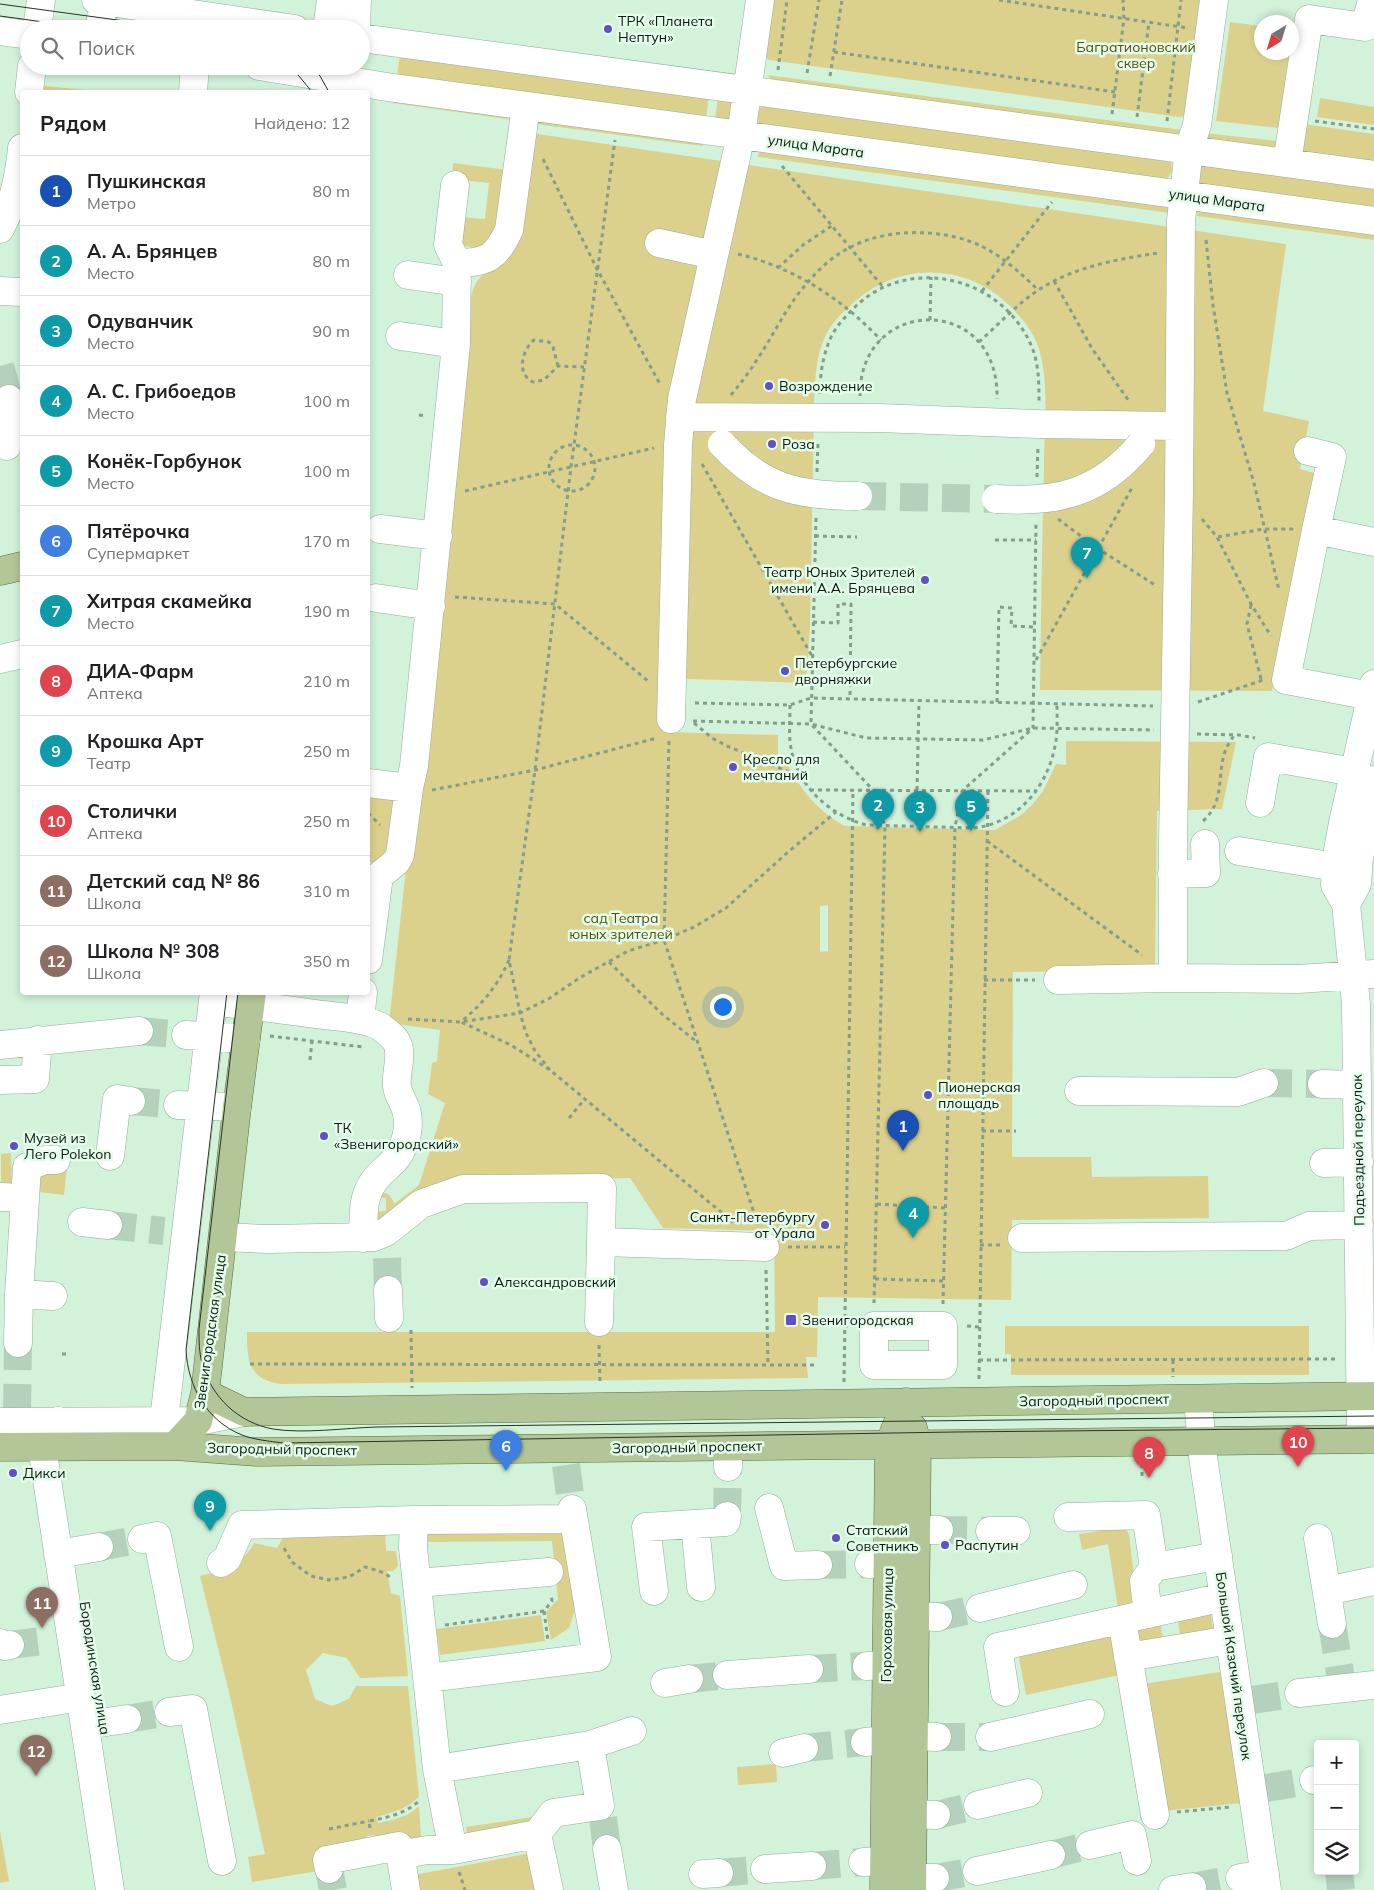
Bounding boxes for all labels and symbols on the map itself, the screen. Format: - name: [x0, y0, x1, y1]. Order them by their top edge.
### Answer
- place label: ТРК «Планета Нептун»: [618, 12, 713, 46]
- north arrow: [1254, 15, 1299, 60]
- marker: ТРК «Планета Нептун»: [602, 23, 614, 35]
- park label: Багратионовский сквер: [1076, 38, 1196, 72]
- street label: улица Марата: [767, 130, 865, 162]
- street label: улица Марата: [1168, 184, 1266, 216]
- place label: Возрождение: [779, 377, 873, 395]
- marker: Возрождение: [763, 380, 775, 392]
- place label: Роза: [782, 435, 815, 453]
- marker: Роза: [766, 438, 778, 450]
- pin: 7: [1071, 537, 1103, 578]
- place label: Театр Юных Зрителей имени А.А. Брянцева: [764, 563, 915, 597]
- marker: Театр Юных Зрителей имени А.А. Брянцева: [919, 574, 931, 586]
- place label: Петербургские дворняжки: [795, 654, 897, 688]
- marker: Петербургские дворняжки: [779, 665, 791, 677]
- place label: Кресло для мечтаний: [743, 750, 820, 784]
- marker: Кресло для мечтаний: [727, 761, 739, 773]
- pin: 2: [862, 789, 894, 830]
- pin: 5: [955, 790, 987, 831]
- pin: 3: [904, 791, 936, 832]
- park label: сад Театра юных зрителей: [569, 909, 673, 943]
- your location: [710, 994, 736, 1020]
- street label: Подъездной переулок: [1348, 1074, 1368, 1226]
- place label: Пионерская площадь: [938, 1078, 1021, 1112]
- marker: Пионерская площадь: [922, 1089, 934, 1101]
- pin: 1: [887, 1110, 919, 1151]
- place label: ТК «Звенигородский»: [334, 1119, 459, 1153]
- place label: Музей из Лего Polekon: [24, 1129, 111, 1163]
- marker: ТК «Звенигородский»: [318, 1130, 330, 1142]
- marker: Музей из Лего Polekon: [8, 1140, 20, 1152]
- pin: 4: [897, 1197, 929, 1238]
- place label: Санкт-Петербургу от Урала: [690, 1208, 815, 1242]
- marker: Санкт-Петербургу от Урала: [819, 1219, 831, 1231]
- street label: Звенигородская улица: [190, 1253, 230, 1411]
- place label: Александровский: [494, 1273, 616, 1291]
- marker: Александровский: [478, 1276, 490, 1288]
- place label: Звенигородская: [802, 1311, 914, 1329]
- marker: Звенигородская: [784, 1313, 798, 1327]
- street label: Загородный проспект: [1019, 1390, 1170, 1410]
- pin: 10: [1282, 1426, 1314, 1467]
- pin: 6: [490, 1430, 522, 1471]
- street label: Загородный проспект: [612, 1437, 763, 1457]
- pin: 8: [1133, 1437, 1165, 1478]
- street label: Загородный проспект: [207, 1439, 358, 1459]
- place label: Дикси: [23, 1464, 66, 1482]
- marker: Дикси: [7, 1467, 19, 1479]
- pin: 9: [194, 1490, 226, 1531]
- place label: Статский Советникъ: [846, 1521, 919, 1555]
- marker: Статский Советникъ: [830, 1532, 842, 1544]
- place label: Распутин: [955, 1536, 1019, 1554]
- marker: Распутин: [939, 1539, 951, 1551]
- street label: Гороховая улица: [877, 1567, 897, 1683]
- street label: Большой Казачий переулок: [1212, 1571, 1256, 1762]
- pin: 11: [26, 1587, 58, 1628]
- street label: Бородинская улица: [76, 1600, 114, 1736]
- pin: 12: [20, 1735, 52, 1776]

